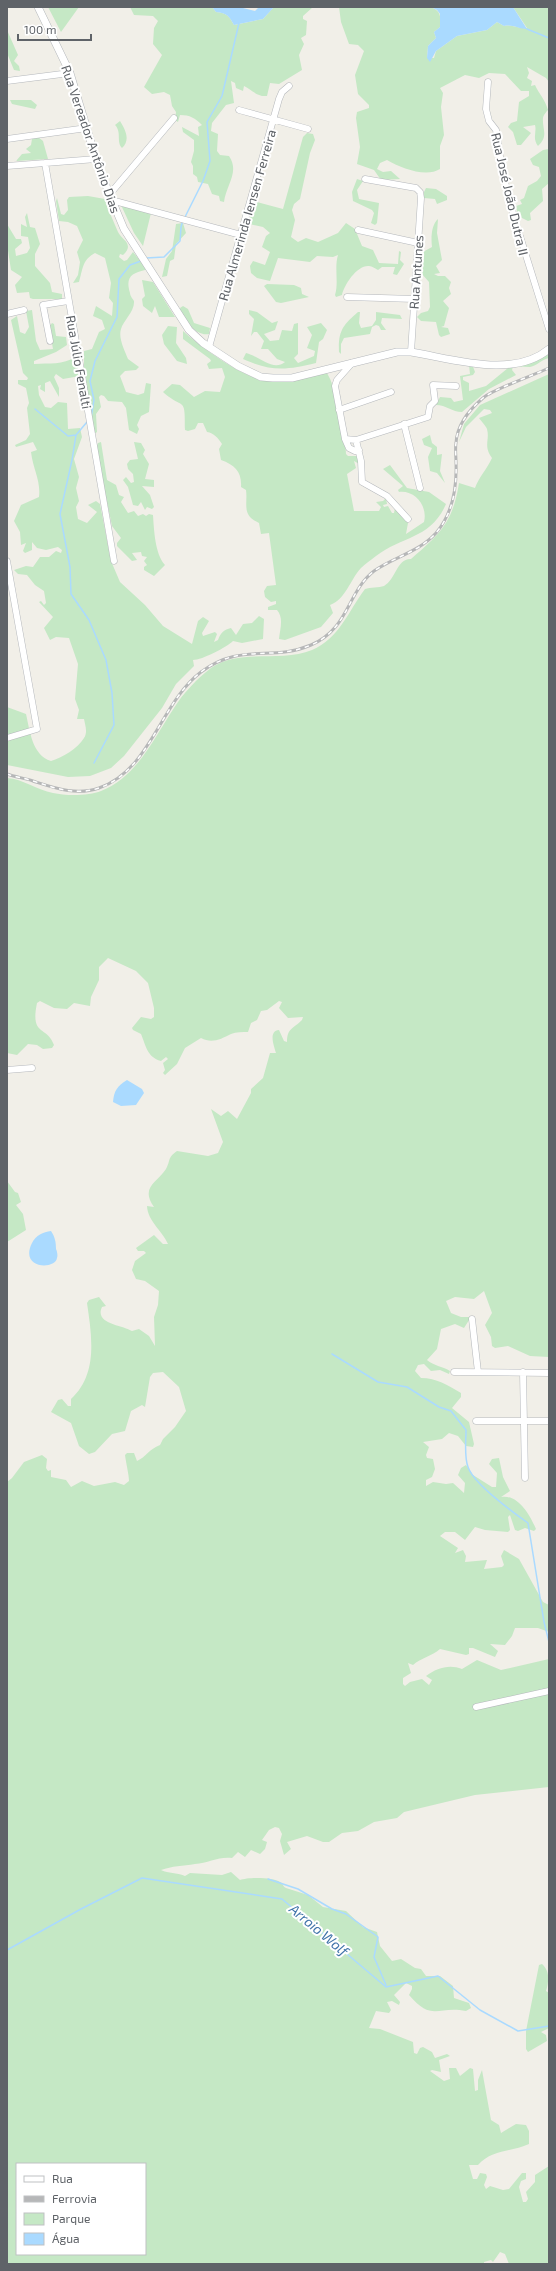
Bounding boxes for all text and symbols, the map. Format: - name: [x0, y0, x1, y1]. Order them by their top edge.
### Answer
- scale bar: [18, 16, 91, 42]
- text: 100 m: [24, 22, 56, 36]
- street label: Rua Vereador Antônio Dias: [58, 63, 124, 215]
- street label: Rua Almerinda Iensen Ferreira: [215, 127, 279, 303]
- street label: Rua José João Dutra II: [488, 131, 532, 257]
- street label: Rua Antunes: [405, 234, 427, 310]
- street label: Rua Júlio Fenalti: [63, 314, 95, 410]
- water label: Arroio Wolf: [286, 1899, 354, 1960]
- legend: [16, 2163, 146, 2255]
- text: Rua: [52, 2171, 73, 2185]
- text: Ferrovia: [52, 2191, 97, 2205]
- text: Parque: [52, 2211, 90, 2225]
- text: Água: [52, 2231, 80, 2245]

